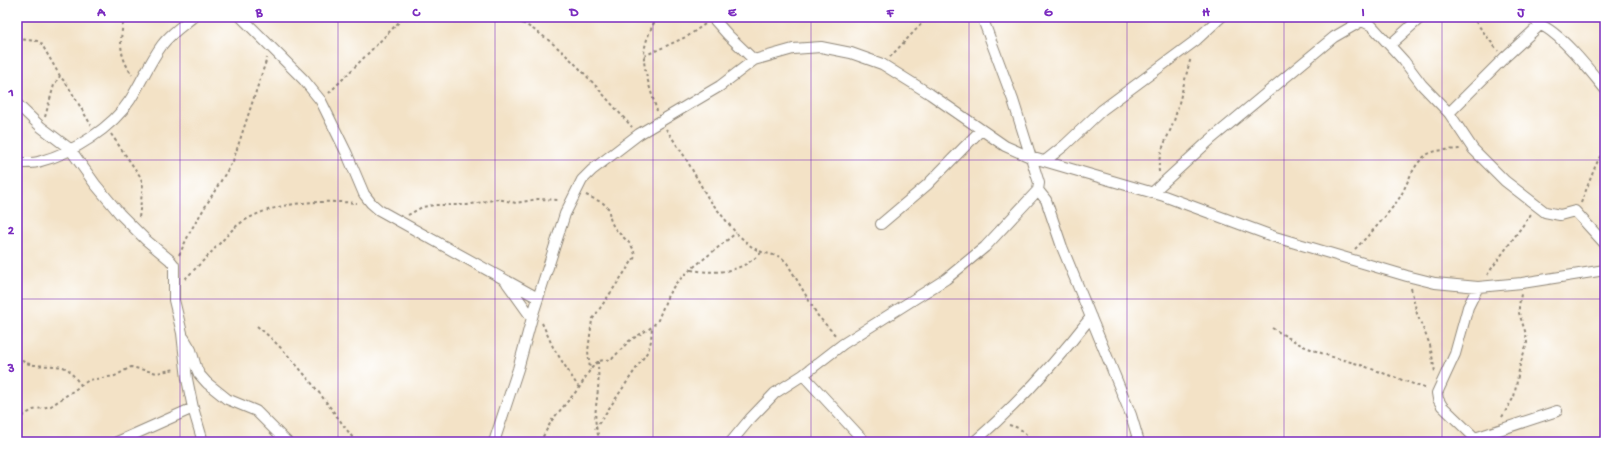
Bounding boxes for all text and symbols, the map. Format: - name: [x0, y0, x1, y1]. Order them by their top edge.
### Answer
- text: A: [96, 6, 106, 21]
- text: B: [255, 6, 264, 21]
- text: C: [411, 6, 421, 21]
- text: D: [569, 6, 579, 21]
- text: E: [728, 6, 737, 21]
- text: F: [886, 6, 895, 21]
- text: G: [1044, 6, 1053, 21]
- text: H: [1202, 6, 1210, 21]
- text: I: [1361, 6, 1365, 21]
- text: J: [1517, 6, 1526, 21]
- text: 1: [7, 86, 14, 101]
- text: 2: [8, 224, 15, 239]
- text: 3: [7, 362, 15, 377]

